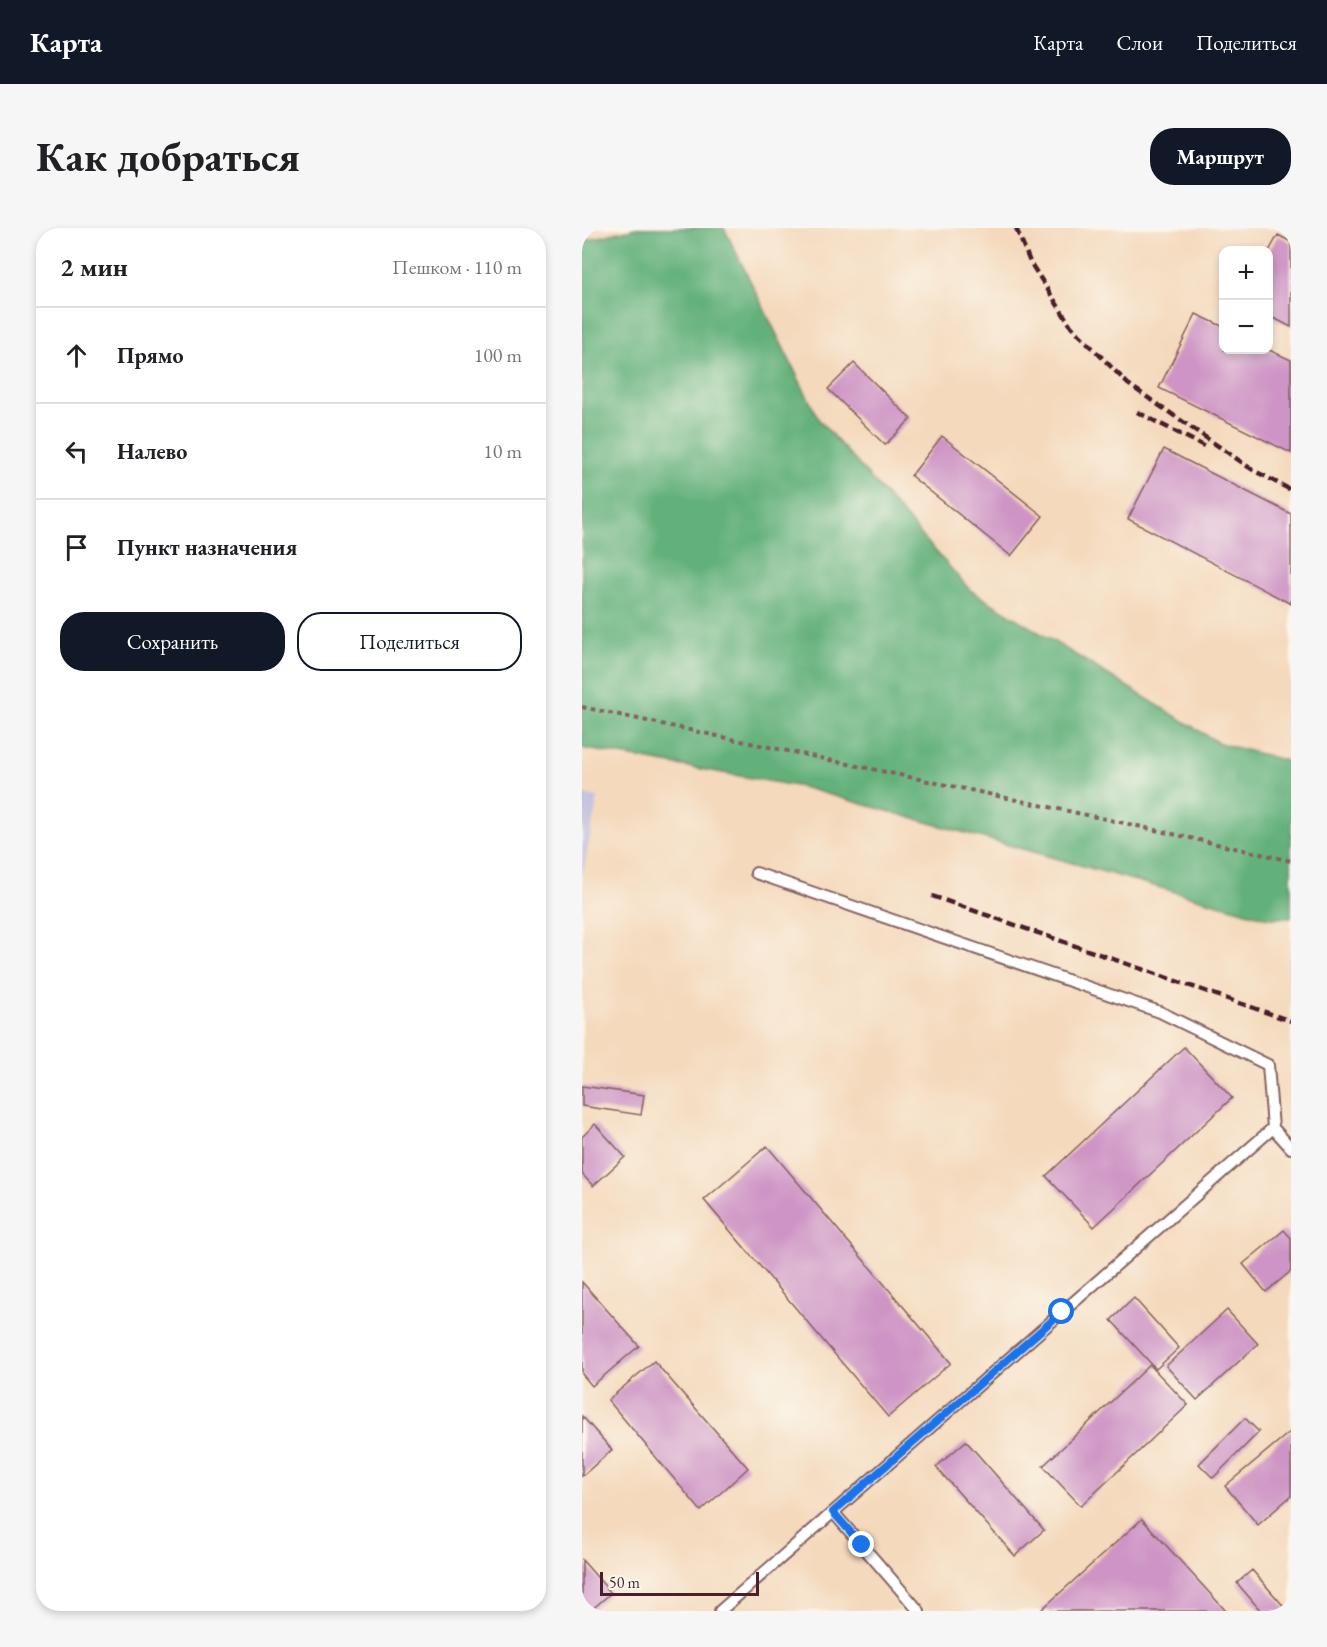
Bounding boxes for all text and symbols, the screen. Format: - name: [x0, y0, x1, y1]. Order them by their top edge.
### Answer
- text: Карта: [30, 24, 102, 60]
- text: Карта: [1033, 29, 1083, 56]
- text: Слои: [1116, 29, 1163, 56]
- text: Поделиться: [1196, 29, 1297, 56]
- button: Маршрут: [1150, 128, 1291, 185]
- text: Как добраться: [36, 129, 300, 184]
- map controls: [1219, 246, 1273, 354]
- button: +: [1219, 246, 1273, 300]
- text: 2 мин: [60, 250, 128, 284]
- text: Пешком · 110 m: [392, 254, 522, 280]
- button: −: [1219, 300, 1273, 354]
- icon: ahead: [60, 339, 93, 372]
- text: Прямо: [117, 341, 184, 370]
- text: 100 m: [474, 342, 522, 368]
- icon: left: [60, 435, 93, 468]
- text: Налево: [117, 437, 187, 466]
- text: 10 m: [483, 438, 522, 464]
- icon: arrive: [60, 531, 93, 564]
- text: Пункт назначения: [117, 533, 297, 562]
- button: Сохранить: [60, 612, 285, 671]
- button: Поделиться: [297, 612, 522, 671]
- route start: [1048, 1298, 1074, 1324]
- route end: [848, 1531, 874, 1557]
- scale bar: [600, 1569, 759, 1596]
- text: 50 m: [609, 1572, 640, 1593]

